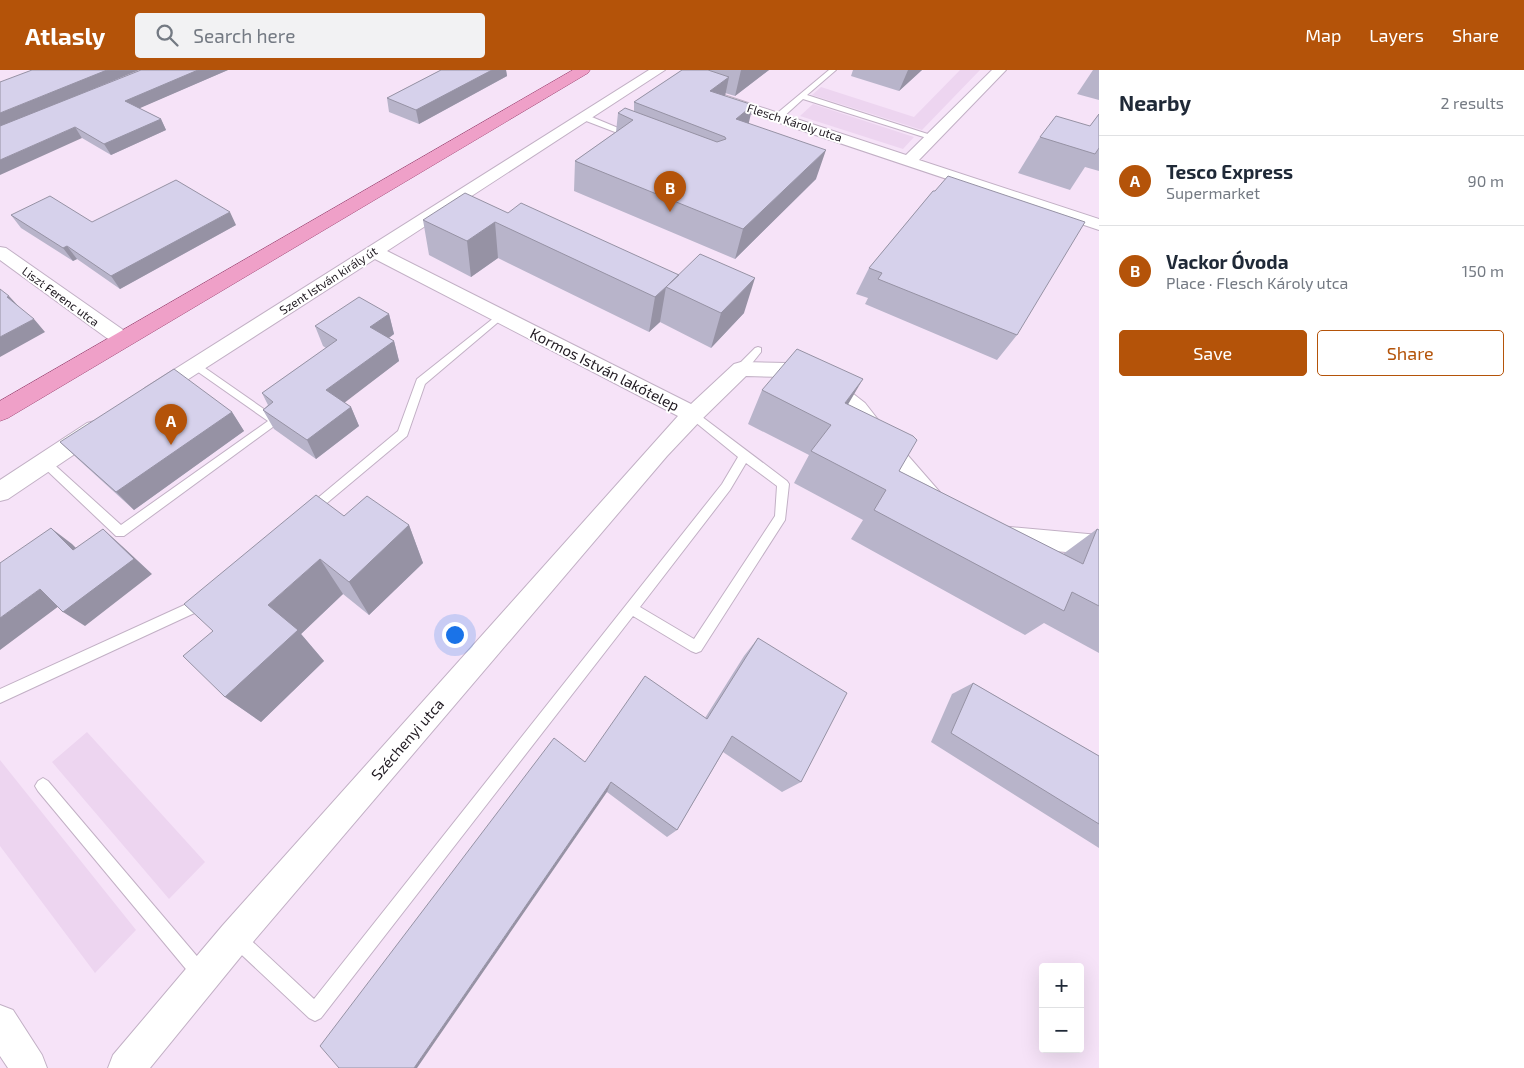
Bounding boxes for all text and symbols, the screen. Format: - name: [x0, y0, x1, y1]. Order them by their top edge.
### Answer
- search box: [135, 13, 485, 58]
- text: Atlasly: [25, 21, 105, 50]
- icon: search: [153, 21, 181, 49]
- text: Search here: [193, 24, 295, 47]
- text: Map: [1305, 24, 1341, 46]
- text: Layers: [1369, 24, 1424, 46]
- text: Share: [1452, 24, 1499, 46]
- text: Nearby: [1119, 90, 1191, 115]
- text: 2 results: [1441, 93, 1504, 112]
- street label: Flesch Károly utca: [746, 100, 844, 144]
- text: Tesco Express: [1166, 160, 1293, 183]
- pin: B: [654, 171, 686, 212]
- text: A: [1130, 171, 1140, 190]
- text: 90 m: [1468, 171, 1504, 190]
- text: Supermarket: [1166, 183, 1260, 202]
- street label: Szent István király út: [276, 243, 380, 317]
- text: Vackor Óvoda: [1166, 250, 1289, 273]
- text: B: [1130, 261, 1140, 280]
- text: 150 m: [1462, 261, 1504, 280]
- street label: Liszt Ferenc utca: [20, 263, 102, 329]
- text: Place · Flesch Károly utca: [1166, 273, 1348, 292]
- street label: Kormos István lakótelep: [527, 324, 683, 414]
- button: Save: [1119, 330, 1307, 376]
- button: Share: [1317, 330, 1504, 376]
- pin: A: [155, 404, 187, 445]
- your location: [442, 622, 468, 648]
- street label: Széchenyi utca: [367, 695, 447, 783]
- map controls: [1039, 963, 1084, 1053]
- button: +: [1039, 963, 1084, 1008]
- button: −: [1039, 1008, 1084, 1053]

